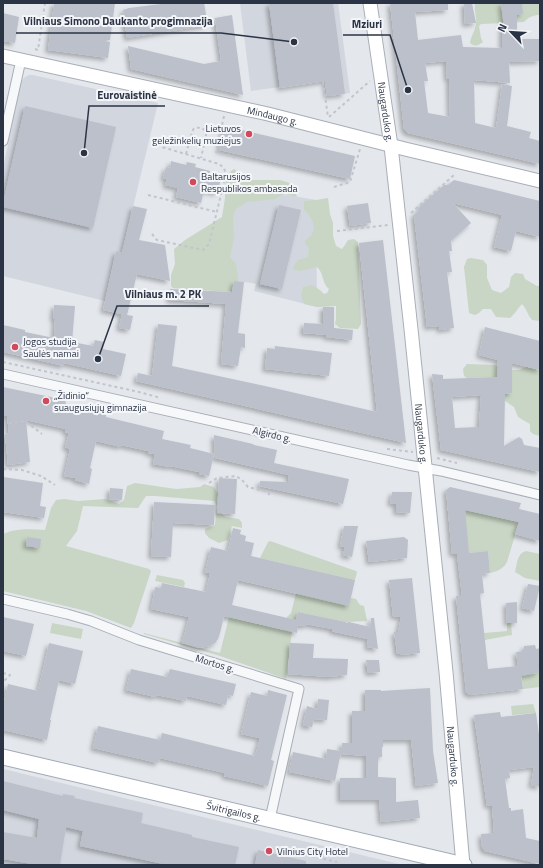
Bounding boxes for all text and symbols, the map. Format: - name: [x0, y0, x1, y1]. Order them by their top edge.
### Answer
- callout: Vilniaus Simono Daukanto progimnazija: [16, 10, 221, 33]
- callout: Mziuri: [343, 12, 390, 35]
- north arrow: [491, 12, 531, 52]
- text: Vilniaus Simono Daukanto progimnazija: [23, 13, 213, 29]
- text: Mziuri: [352, 16, 382, 32]
- text: N: [493, 21, 511, 35]
- street label: Naugarduko g.: [374, 81, 397, 143]
- callout: Eurovaistinė: [89, 83, 165, 106]
- text: Eurovaistinė: [97, 87, 157, 103]
- street label: Mindaugo g.: [246, 103, 299, 129]
- place label: Lietuvos geležinkelių muziejus: [152, 121, 241, 148]
- marker: Lietuvos geležinkelių muziejus: [244, 129, 254, 139]
- place label: Baltarusijos Respublikos ambasada: [201, 169, 298, 196]
- marker: Baltarusijos Respublikos ambasada: [188, 177, 198, 187]
- callout: Vilniaus m. 2 PK: [117, 283, 209, 306]
- text: Vilniaus m. 2 PK: [125, 286, 202, 302]
- place label: Jogos studija Saulės namai: [23, 334, 79, 361]
- marker: Jogos studija Saulės namai: [10, 342, 20, 352]
- place label: „Židinio“ suaugusiųjų gimnazija: [54, 388, 147, 415]
- marker: „Židinio“ suaugusiųjų gimnazija: [41, 396, 51, 406]
- street label: Naugarduko g.: [411, 403, 432, 465]
- street label: Algirdo g.: [251, 423, 293, 446]
- street label: Mortos g.: [194, 650, 236, 677]
- street label: Naugarduko g.: [443, 725, 463, 787]
- street label: Švitrigailos g.: [205, 798, 262, 825]
- place label: Vilnius City Hotel: [277, 844, 348, 859]
- marker: Vilnius City Hotel: [264, 846, 274, 856]

